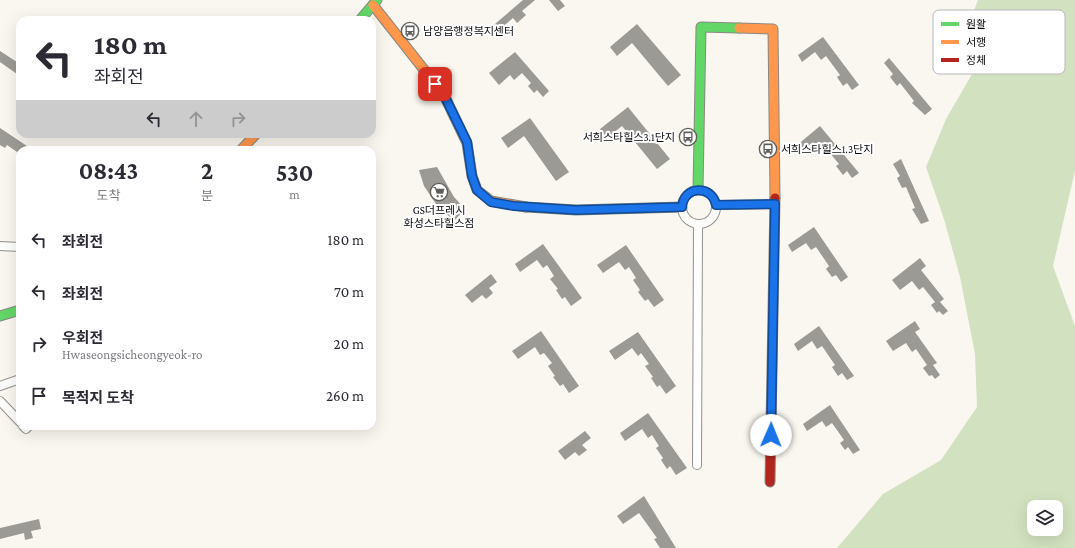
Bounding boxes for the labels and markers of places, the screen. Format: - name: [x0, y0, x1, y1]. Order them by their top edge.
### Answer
- bus stop icon: 남양읍행정복지센터: [400, 21, 420, 41]
- place label: 남양읍행정복지센터: [423, 25, 514, 37]
- pin: [418, 67, 452, 101]
- bus stop icon: 서희스타힐스3.1단지: [678, 127, 698, 147]
- place label: 서희스타힐스3.1단지: [583, 131, 675, 143]
- bus stop icon: 서희스타힐스1.3단지: [758, 139, 778, 159]
- place label: 서희스타힐스1.3단지: [781, 143, 873, 155]
- supermarket icon: GS더프레시 화성스타힐스점: [429, 182, 449, 202]
- place label: GS더프레시 화성스타힐스점: [404, 204, 474, 229]

